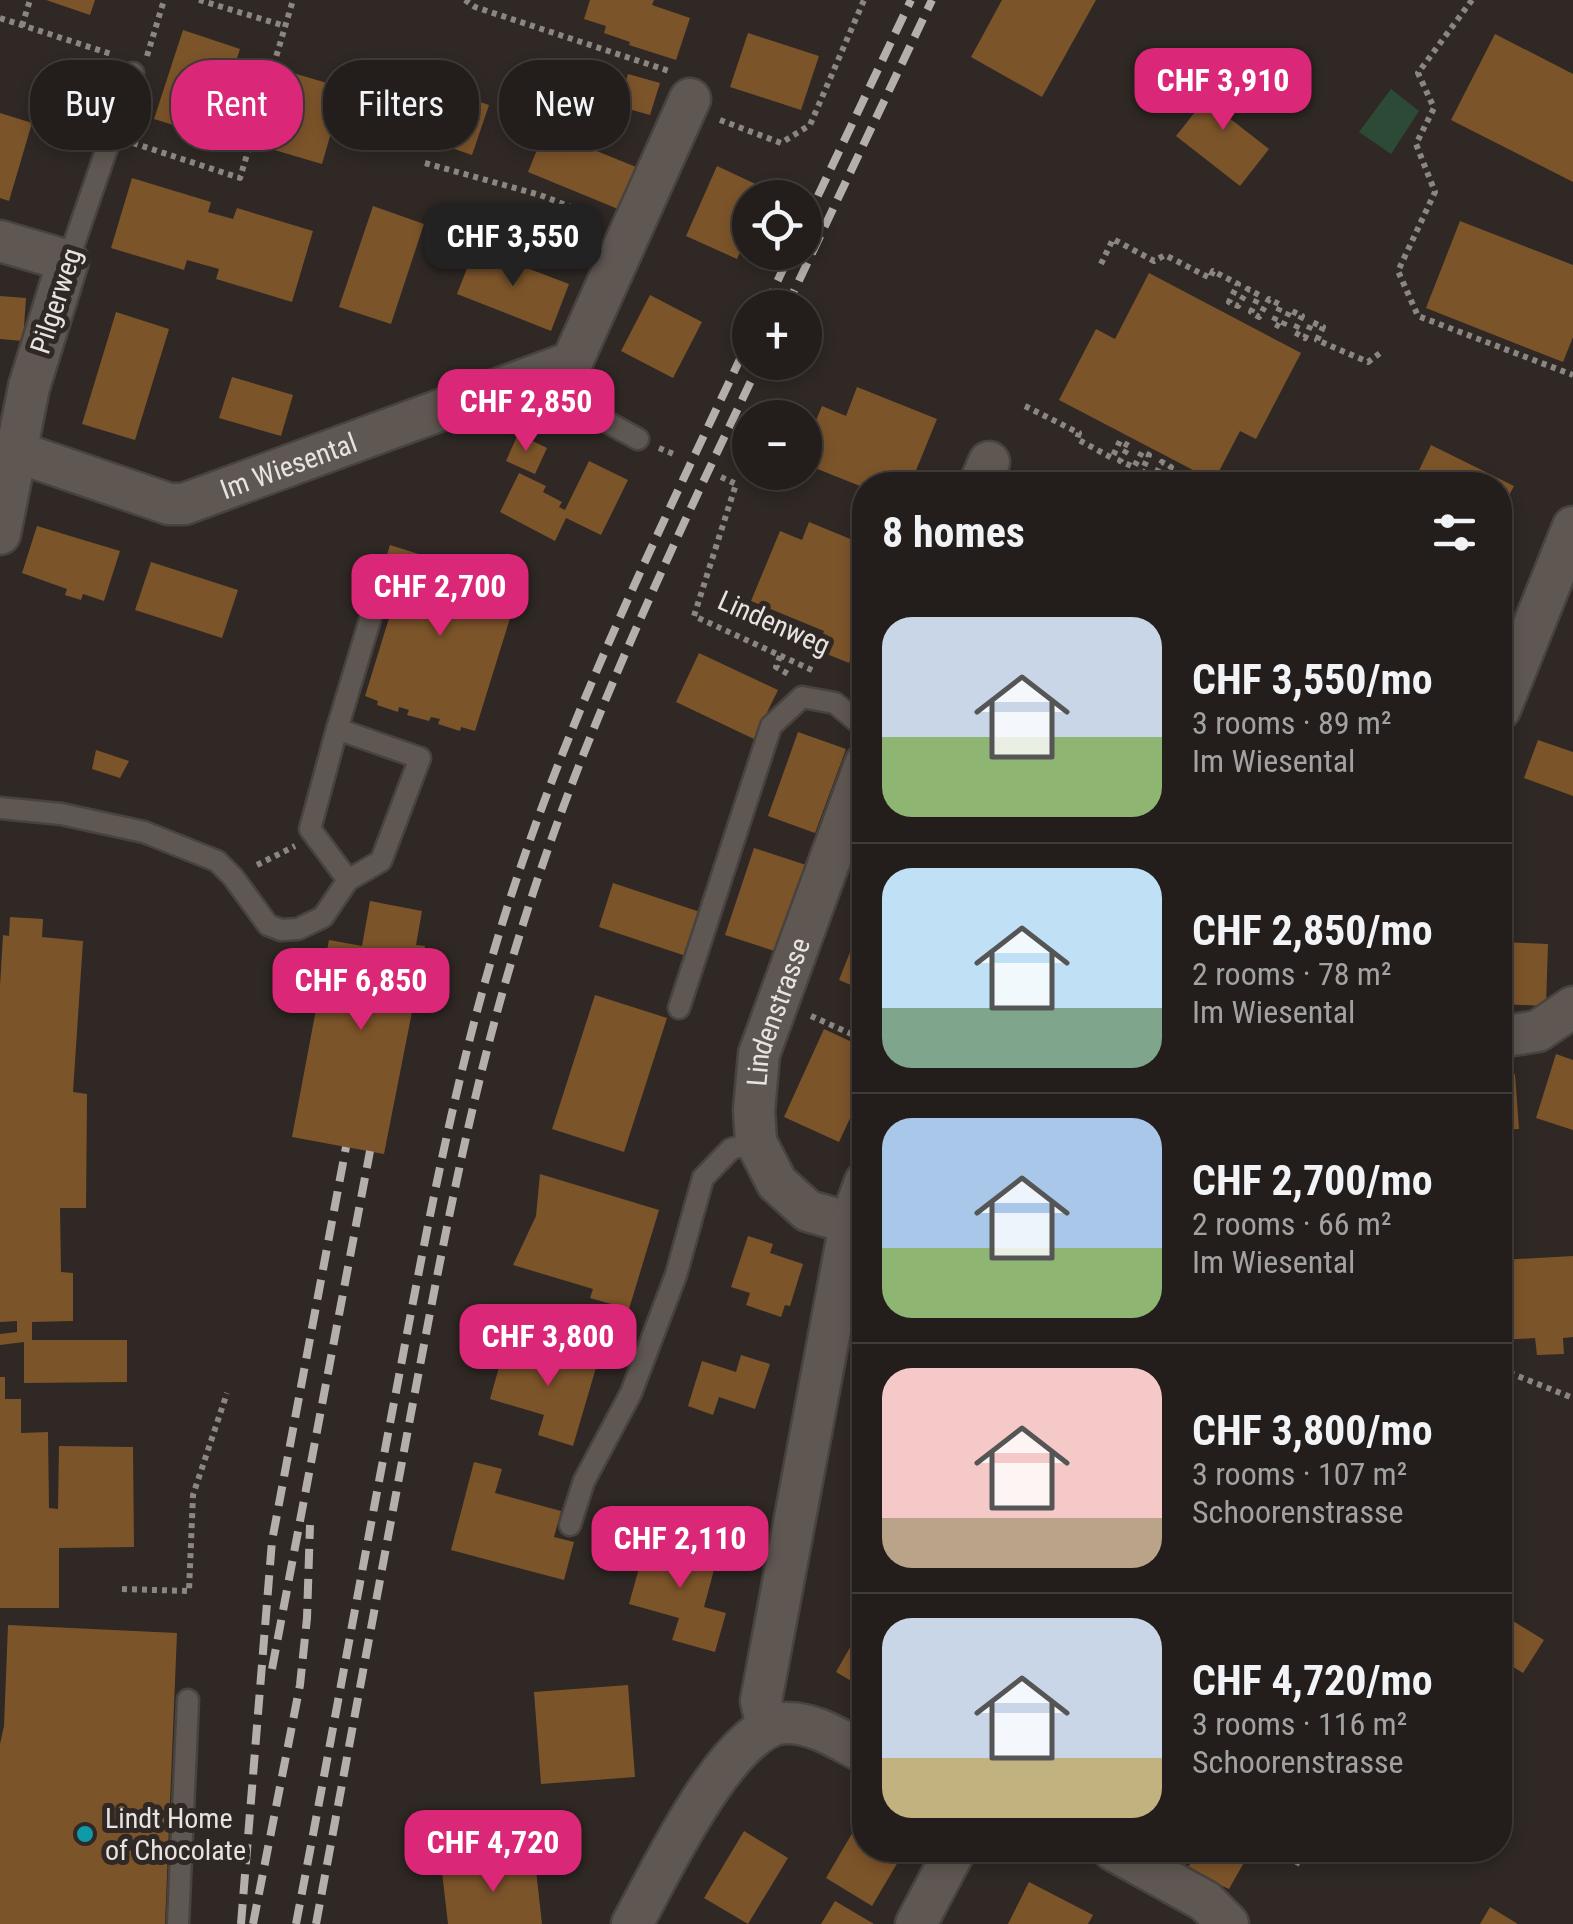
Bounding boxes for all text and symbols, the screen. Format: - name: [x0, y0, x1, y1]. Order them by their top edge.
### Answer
- pin: CHF 3,910: [1109, 48, 1337, 133]
- chip: Buy: [30, 60, 151, 150]
- chip: Rent: [171, 60, 303, 150]
- chip: Filters: [323, 60, 479, 150]
- chip: New: [499, 60, 630, 150]
- text: CHF 3,910: [1157, 61, 1290, 99]
- map controls: [732, 180, 822, 490]
- button: locate: [732, 180, 822, 270]
- pin: CHF 3,550: [399, 204, 627, 289]
- text: CHF 3,550: [447, 217, 580, 255]
- street label: Pilgerweg: [23, 244, 89, 358]
- button: +: [732, 290, 822, 380]
- pin: CHF 2,850: [412, 369, 640, 454]
- text: CHF 2,850: [460, 382, 593, 420]
- button: −: [732, 400, 822, 490]
- street label: Im Wiesental: [216, 426, 361, 506]
- icon: filters: [1427, 505, 1482, 560]
- text: 8 homes: [882, 508, 1025, 557]
- pin: CHF 2,700: [326, 554, 554, 639]
- text: CHF 2,700: [374, 567, 507, 605]
- street label: Lindenweg: [713, 584, 835, 662]
- text: CHF 3,550/mo: [1192, 655, 1433, 704]
- icon: home: [962, 657, 1082, 777]
- text: 3 rooms · 89 m²: [1192, 704, 1391, 742]
- text: Im Wiesental: [1192, 742, 1355, 780]
- text: CHF 2,850/mo: [1192, 906, 1433, 955]
- icon: home: [962, 908, 1082, 1028]
- street label: Lindenstrasse: [740, 933, 817, 1088]
- pin: CHF 6,850: [247, 948, 475, 1033]
- text: 2 rooms · 78 m²: [1192, 955, 1391, 993]
- text: CHF 6,850: [295, 961, 428, 999]
- text: Im Wiesental: [1192, 993, 1355, 1031]
- text: CHF 2,700/mo: [1192, 1156, 1433, 1205]
- icon: home: [962, 1158, 1082, 1278]
- text: 2 rooms · 66 m²: [1192, 1205, 1391, 1243]
- text: Im Wiesental: [1192, 1243, 1355, 1281]
- pin: CHF 3,800: [434, 1304, 662, 1389]
- text: CHF 3,800: [482, 1317, 615, 1355]
- text: CHF 3,800/mo: [1192, 1406, 1433, 1455]
- icon: home: [962, 1408, 1082, 1528]
- text: 3 rooms · 107 m²: [1192, 1455, 1407, 1493]
- text: Schoorenstrasse: [1192, 1493, 1404, 1531]
- pin: CHF 2,110: [566, 1506, 794, 1591]
- text: CHF 2,110: [614, 1519, 747, 1557]
- text: CHF 4,720/mo: [1192, 1656, 1433, 1705]
- icon: home: [962, 1658, 1082, 1778]
- text: 3 rooms · 116 m²: [1192, 1705, 1407, 1743]
- text: Schoorenstrasse: [1192, 1743, 1404, 1781]
- place label: Lindt Home of Chocolate: [105, 1802, 246, 1867]
- pin: CHF 4,720: [379, 1810, 607, 1895]
- marker: Lindt Home of Chocolate: [74, 1823, 96, 1845]
- text: CHF 4,720: [427, 1823, 560, 1861]

